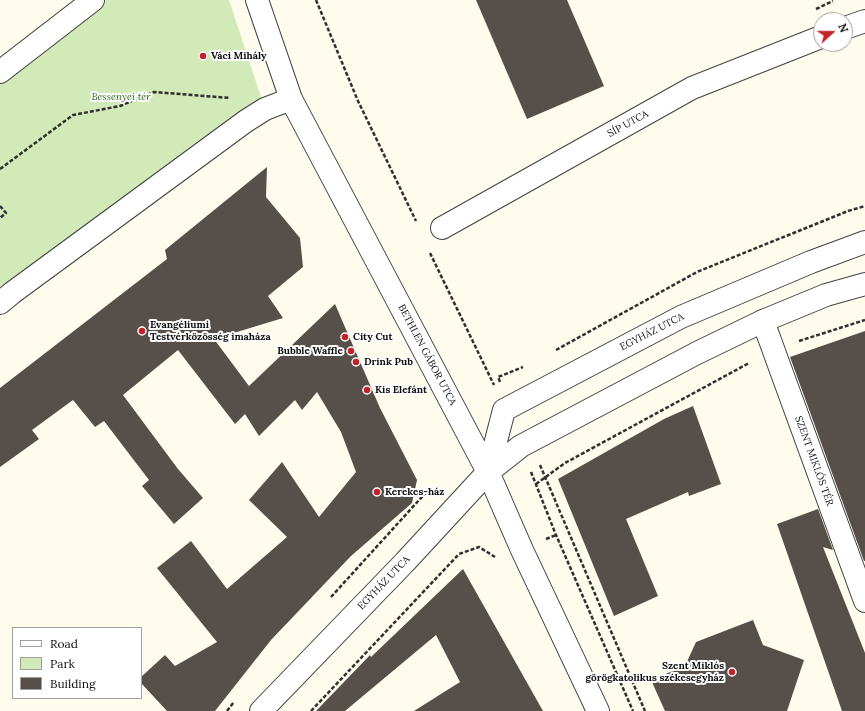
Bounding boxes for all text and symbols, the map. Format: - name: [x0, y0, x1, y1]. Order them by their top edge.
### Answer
- north arrow: [813, 12, 853, 52]
- text: N: [835, 22, 851, 35]
- place label: Váci Mihály: [211, 50, 266, 62]
- marker: Váci Mihály: [198, 51, 208, 61]
- park label: Bessenyei tér: [91, 91, 151, 103]
- street label: SÍP UTCA: [606, 108, 650, 140]
- street label: BETHLEN GÁBOR UTCA: [395, 302, 459, 408]
- street label: EGYHÁZ UTCA: [618, 311, 686, 353]
- place label: Evangéliumi Testvérközösség imaháza: [150, 319, 271, 342]
- marker: Evangéliumi Testvérközösség imaháza: [137, 326, 147, 336]
- place label: City Cut: [353, 331, 393, 343]
- marker: City Cut: [340, 332, 350, 342]
- place label: Bubble Waffle: [277, 345, 343, 357]
- marker: Bubble Waffle: [346, 346, 356, 356]
- place label: Drink Pub: [364, 356, 413, 368]
- marker: Drink Pub: [351, 357, 361, 367]
- place label: Kis Elefánt: [375, 384, 427, 396]
- marker: Kis Elefánt: [362, 385, 372, 395]
- street label: SZENT MIKLÓS TÉR: [792, 414, 836, 508]
- place label: Kerekes-ház: [385, 486, 444, 498]
- marker: Kerekes-ház: [372, 487, 382, 497]
- street label: EGYHÁZ UTCA: [355, 554, 413, 612]
- legend: [12, 627, 142, 699]
- text: Road: [50, 636, 78, 651]
- text: Park: [50, 656, 75, 671]
- place label: Szent Miklós görögkatolikus székesegyház: [586, 660, 724, 684]
- marker: Szent Miklós görögkatolikus székesegyház: [727, 667, 737, 677]
- text: Building: [50, 676, 96, 691]

